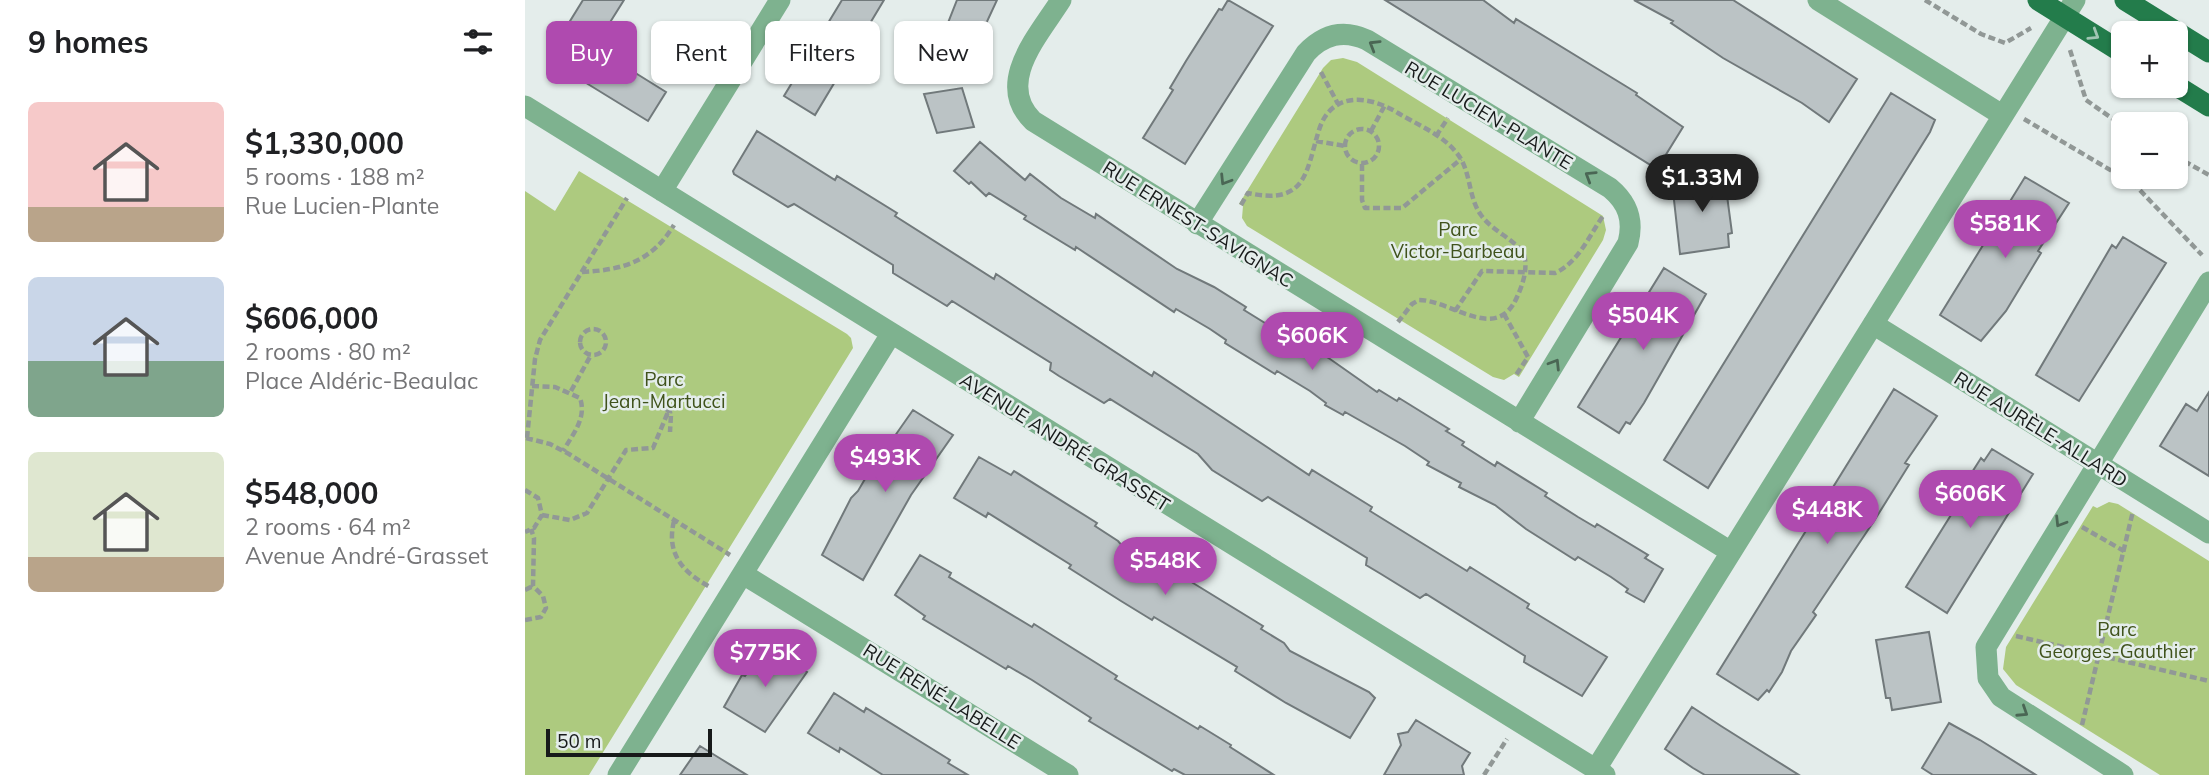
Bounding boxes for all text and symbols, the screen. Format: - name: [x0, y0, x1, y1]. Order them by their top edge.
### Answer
- chip: Buy: [546, 21, 637, 84]
- chip: Rent: [651, 21, 751, 84]
- chip: Filters: [765, 21, 880, 84]
- chip: New: [894, 21, 993, 84]
- map controls: [2111, 21, 2188, 189]
- button: +: [2111, 21, 2188, 98]
- text: 9 homes: [28, 23, 149, 61]
- icon: filters: [459, 23, 497, 61]
- one-way arrow: [2086, 27, 2099, 40]
- one-way arrow: [1369, 40, 1382, 53]
- street label: RUE LUCIEN-PLANTE: [1401, 55, 1577, 175]
- button: −: [2111, 112, 2188, 189]
- text: $1,330,000: [245, 124, 404, 162]
- icon: home: [84, 130, 168, 214]
- pin: $1.33M: [1645, 154, 1759, 214]
- street label: RUE ERNEST-SAVIGNAC: [1098, 155, 1298, 293]
- text: 5 rooms · 188 m²: [245, 162, 425, 191]
- text: $1.33M: [1662, 162, 1742, 191]
- one-way arrow: [1584, 171, 1597, 184]
- one-way arrow: [1221, 173, 1234, 186]
- text: Rue Lucien-Plante: [245, 191, 439, 220]
- pin: $581K: [1956, 201, 2054, 260]
- text: $581K: [1970, 208, 2040, 237]
- park label: Parc Victor-Barbeau: [1391, 217, 1525, 263]
- pin: $504K: [1594, 292, 1692, 352]
- text: $606,000: [245, 299, 378, 337]
- text: $504K: [1608, 300, 1678, 329]
- icon: home: [84, 305, 168, 389]
- pin: $606K: [1263, 312, 1361, 372]
- text: $606K: [1277, 320, 1347, 349]
- text: 2 rooms · 80 m²: [245, 337, 411, 366]
- one-way arrow: [1547, 359, 1560, 372]
- text: Place Aldéric-Beaulac: [245, 366, 478, 395]
- street label: RUE AURÈLE-ALLARD: [1950, 366, 2132, 492]
- park label: Parc Jean-Martucci: [602, 367, 726, 413]
- street label: AVENUE ANDRÉ-GRASSET: [956, 367, 1175, 517]
- pin: $493K: [836, 434, 934, 494]
- text: $493K: [850, 442, 920, 471]
- pin: $606K: [1921, 470, 2019, 530]
- text: $548,000: [245, 474, 378, 512]
- text: $606K: [1935, 478, 2005, 507]
- icon: home: [84, 480, 168, 564]
- pin: $448K: [1778, 486, 1876, 546]
- text: $448K: [1792, 494, 1862, 523]
- text: 2 rooms · 64 m²: [245, 512, 411, 541]
- one-way arrow: [2056, 515, 2069, 528]
- pin: $548K: [1116, 538, 1214, 597]
- text: Avenue André-Grasset: [245, 541, 488, 570]
- text: $548K: [1130, 545, 1200, 574]
- park label: Parc Georges-Gauthier: [2039, 617, 2196, 663]
- pin: $775K: [716, 630, 814, 689]
- text: $775K: [730, 637, 800, 666]
- street label: RUE RENÉ-LABELLE: [859, 638, 1025, 754]
- one-way arrow: [2015, 704, 2028, 717]
- scale bar: [546, 726, 712, 758]
- text: 50 m: [557, 729, 601, 753]

